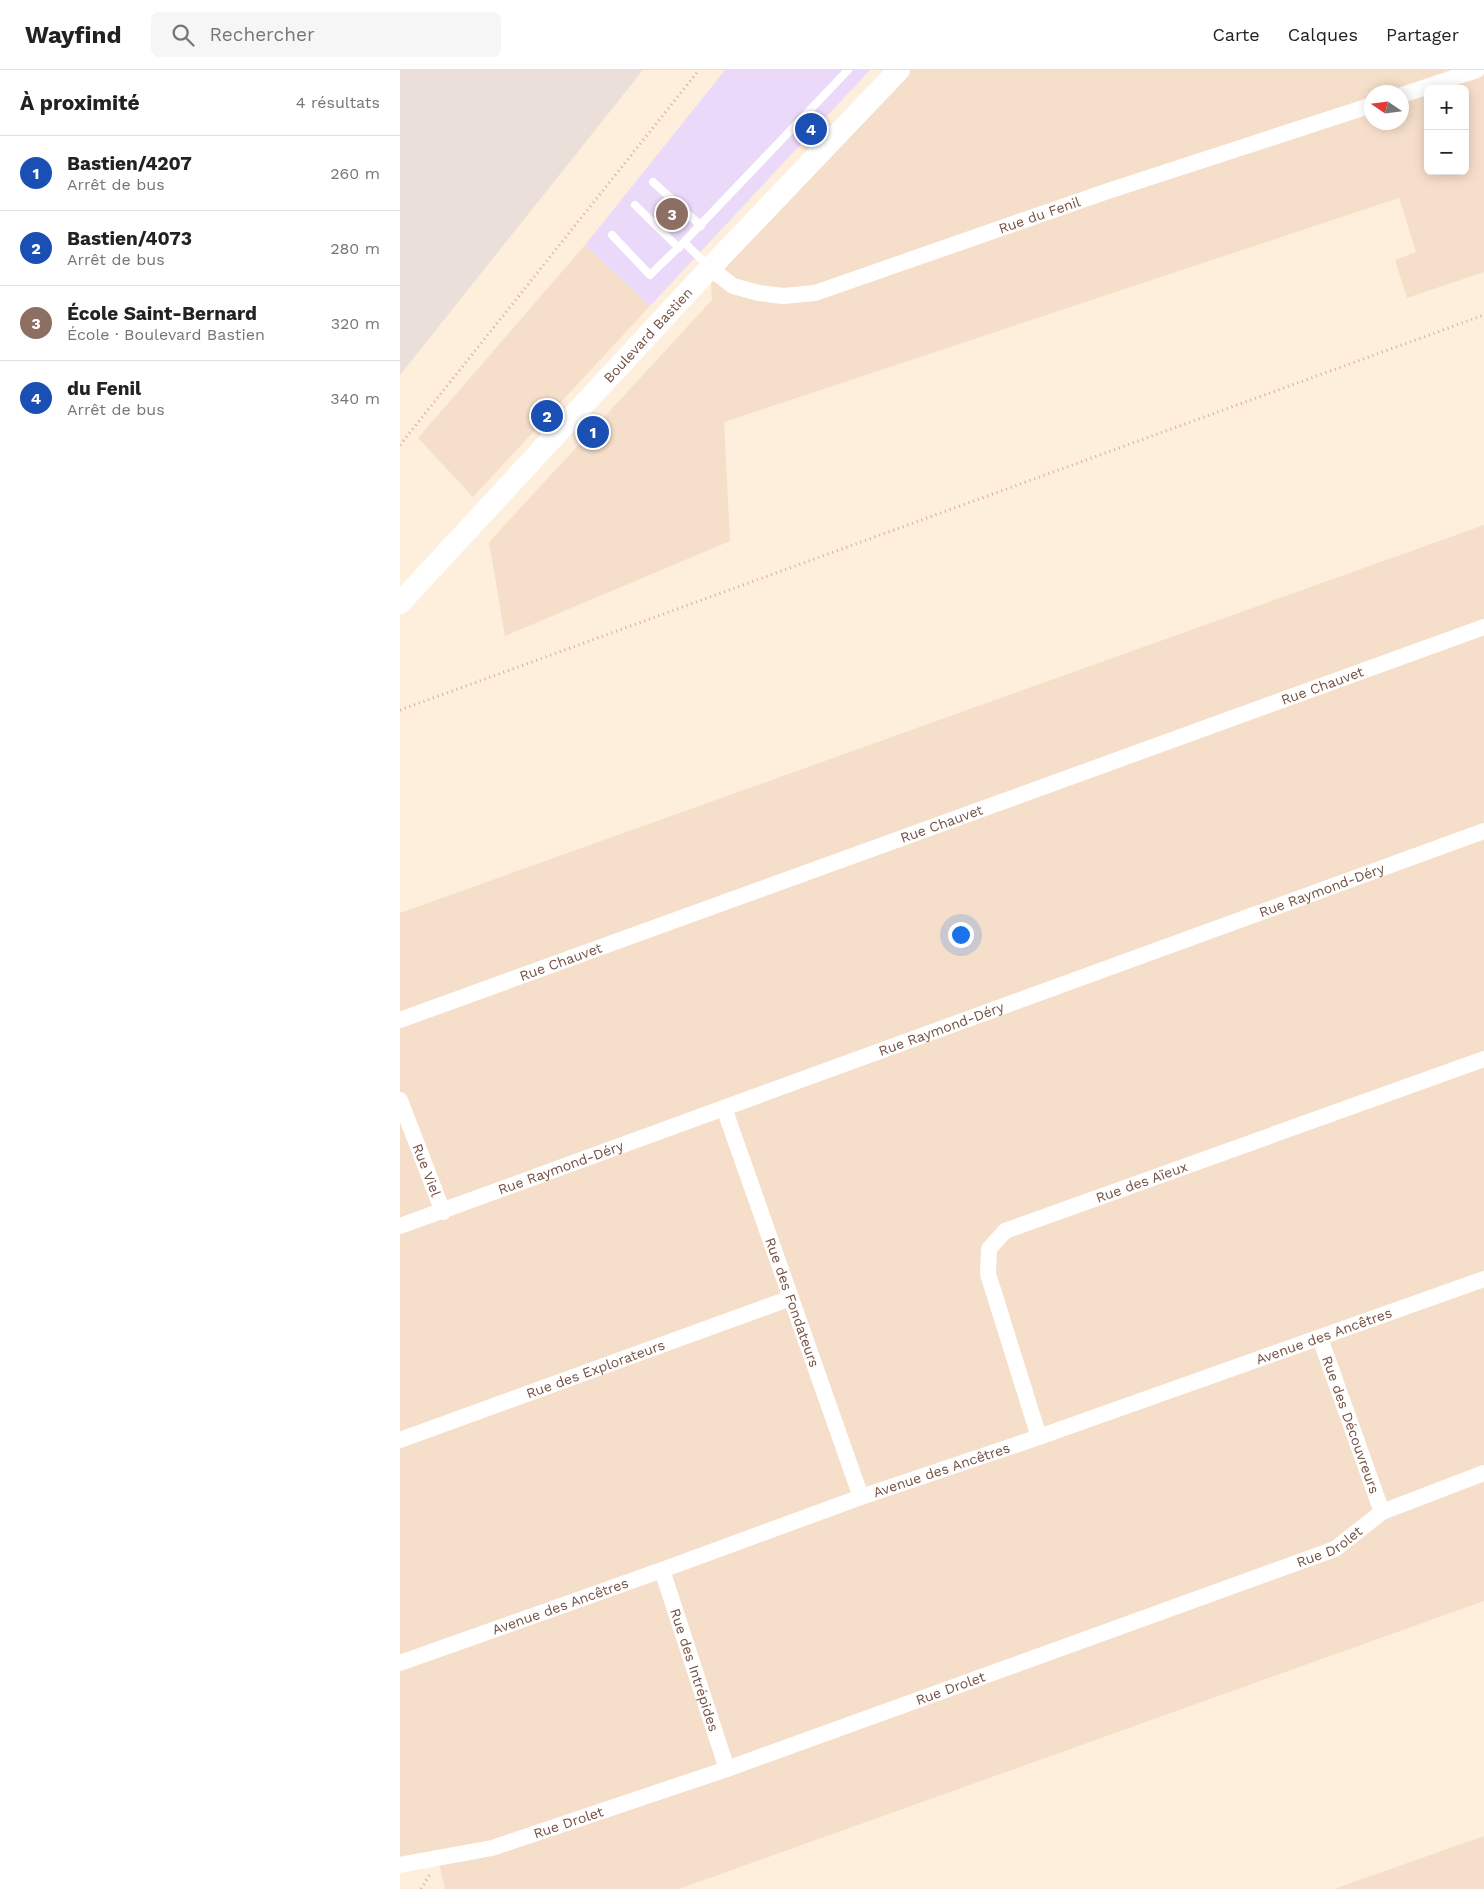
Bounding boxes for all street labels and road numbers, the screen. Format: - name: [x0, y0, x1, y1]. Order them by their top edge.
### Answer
- street label: Rue du Fenil: [996, 193, 1083, 237]
- street label: Boulevard Bastien: [600, 284, 696, 386]
- street label: Rue Chauvet: [1279, 663, 1366, 708]
- street label: Rue Chauvet: [898, 801, 985, 846]
- street label: Rue Raymond-Déry: [1257, 860, 1387, 920]
- street label: Rue Chauvet: [517, 939, 604, 984]
- street label: Rue Raymond-Déry: [876, 998, 1007, 1059]
- street label: Rue Raymond-Déry: [496, 1137, 626, 1198]
- street label: Rue Viel: [409, 1141, 445, 1199]
- street label: Rue des Aïeux: [1094, 1158, 1190, 1206]
- street label: Rue des Fondateurs: [762, 1235, 823, 1369]
- street label: Avenue des Ancêtres: [1254, 1304, 1394, 1367]
- street label: Rue des Explorateurs: [524, 1337, 667, 1401]
- street label: Rue des Découvreurs: [1319, 1354, 1383, 1496]
- street label: Avenue des Ancêtres: [871, 1439, 1012, 1500]
- street label: Rue Drolet: [1294, 1523, 1365, 1570]
- street label: Avenue des Ancêtres: [490, 1575, 630, 1638]
- street label: Rue des Intrépides: [667, 1606, 722, 1733]
- street label: Rue Drolet: [913, 1668, 987, 1708]
- street label: Rue Drolet: [531, 1803, 605, 1842]

